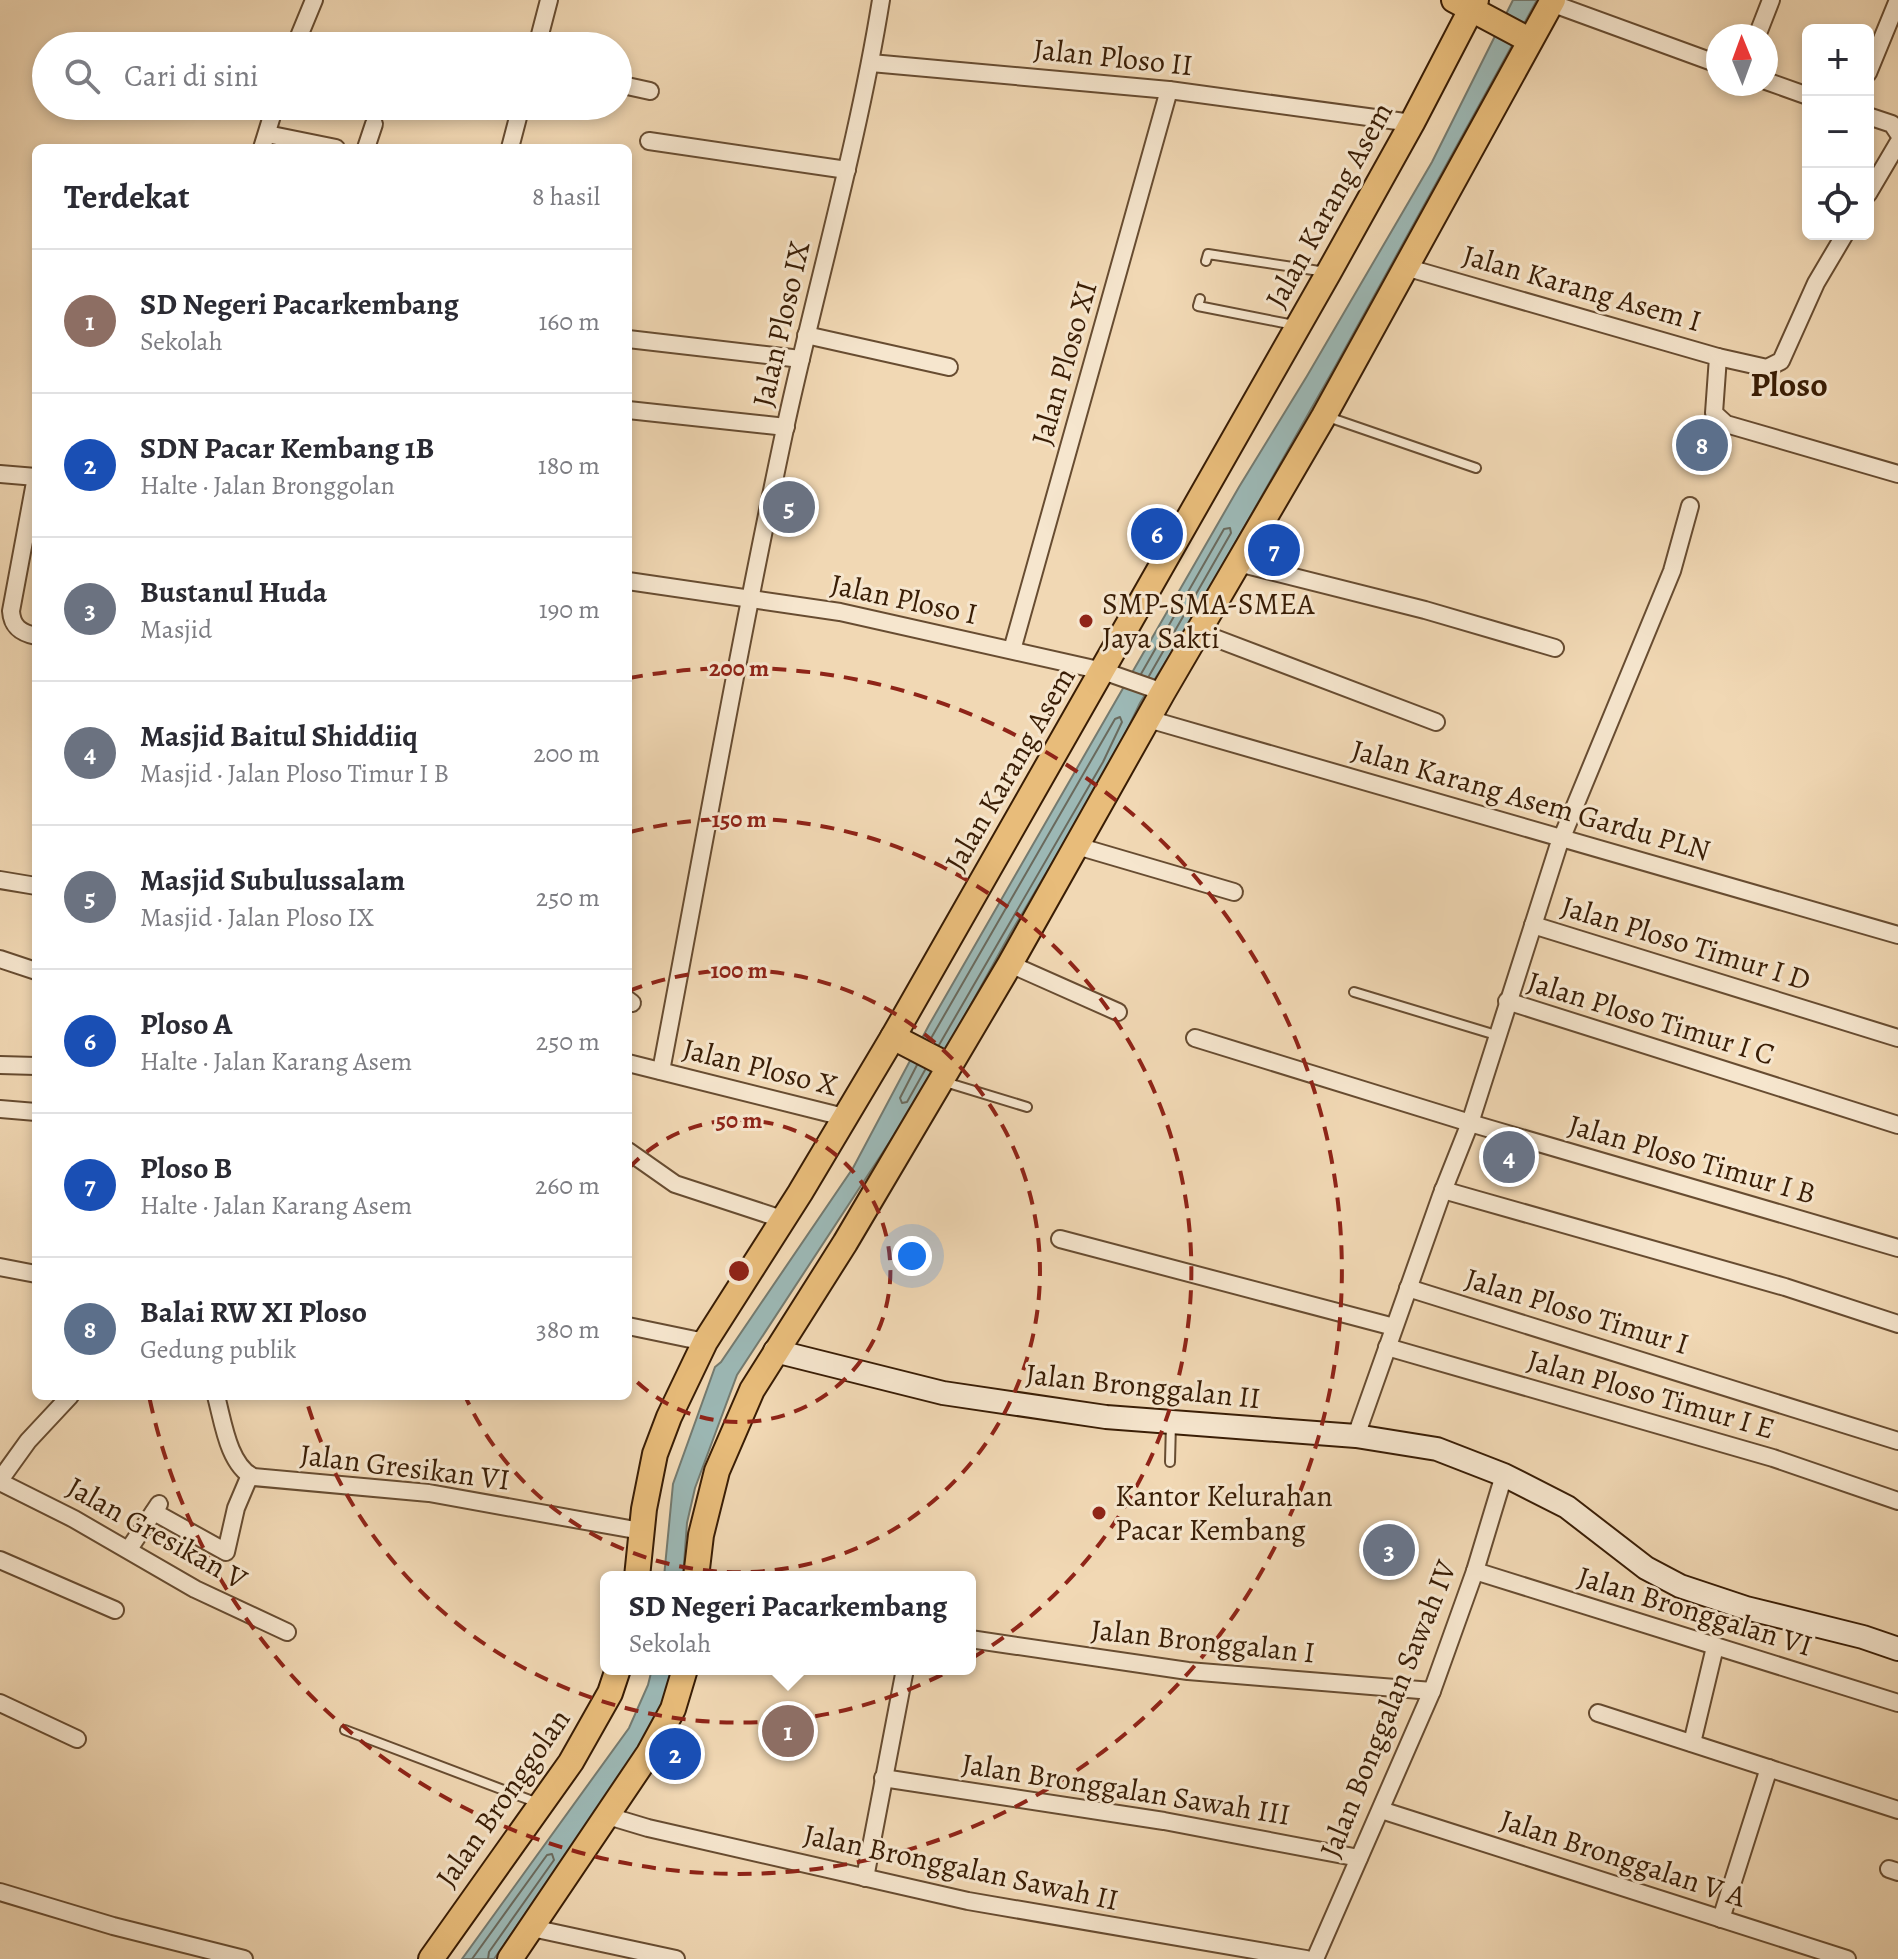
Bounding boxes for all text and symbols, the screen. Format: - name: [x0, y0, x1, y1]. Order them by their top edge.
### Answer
- north arrow: [1706, 24, 1778, 96]
- map controls: [1802, 24, 1874, 240]
- button: +: [1802, 24, 1874, 96]
- street label: Jalan Ploso II: [1031, 29, 1195, 85]
- search box: [32, 32, 632, 120]
- icon: search: [60, 54, 104, 98]
- text: Cari di sini: [124, 56, 259, 96]
- street label: Jalan Karang Asem: [1256, 95, 1402, 315]
- button: −: [1802, 96, 1874, 168]
- button: locate: [1802, 168, 1874, 240]
- text: Terdekat: [64, 173, 190, 220]
- text: 8 hasil: [532, 179, 600, 214]
- street label: Jalan Karang Asem I: [1458, 235, 1706, 341]
- street label: Jalan Ploso IX: [743, 237, 820, 411]
- street label: Jalan Ploso XI: [1022, 276, 1106, 450]
- text: SD Negeri Pacarkembang: [140, 284, 459, 324]
- text: 1: [85, 304, 95, 339]
- text: 160 m: [538, 304, 600, 339]
- text: Sekolah: [140, 324, 223, 359]
- district label: Ploso: [1750, 361, 1828, 408]
- pin: 8: [1676, 415, 1728, 475]
- text: SDN Pacar Kembang 1B: [140, 428, 434, 468]
- text: 2: [84, 448, 96, 483]
- text: 180 m: [538, 448, 600, 483]
- text: Halte · Jalan Bronggolan: [140, 468, 395, 503]
- pin: 5: [763, 477, 815, 537]
- pin: 6: [1131, 504, 1183, 564]
- pin: 7: [1248, 520, 1300, 580]
- street label: Jalan Ploso I: [827, 564, 981, 634]
- text: Bustanul Huda: [140, 572, 327, 612]
- place label: SMP-SMA-SMEA Jaya Sakti: [1102, 584, 1315, 658]
- text: 3: [84, 592, 96, 627]
- text: 190 m: [539, 592, 600, 627]
- text: Masjid: [140, 612, 212, 647]
- marker: SMP-SMA-SMEA Jaya Sakti: [1077, 612, 1095, 630]
- text: 200 m: [709, 652, 769, 684]
- street label: Jalan Karang Asem: [935, 660, 1085, 878]
- text: Masjid Baitul Shiddiiq: [140, 716, 418, 756]
- street label: Jalan Karang Asem Gardu PLN: [1347, 730, 1715, 870]
- text: 4: [84, 736, 96, 771]
- text: 200 m: [533, 736, 600, 771]
- text: Masjid · Jalan Ploso Timur I B: [140, 756, 449, 791]
- text: 150 m: [711, 803, 767, 835]
- text: Masjid Subulussalam: [140, 860, 405, 900]
- text: 5: [84, 880, 96, 915]
- text: 250 m: [536, 880, 600, 915]
- street label: Jalan Ploso Timur I D: [1556, 886, 1816, 1000]
- text: Masjid · Jalan Ploso IX: [140, 900, 374, 935]
- text: 100 m: [710, 954, 768, 986]
- street label: Jalan Ploso Timur I C: [1523, 961, 1779, 1075]
- text: Ploso A: [140, 1004, 232, 1044]
- text: 6: [84, 1024, 96, 1059]
- text: 250 m: [536, 1024, 600, 1059]
- street label: Jalan Ploso X: [679, 1028, 842, 1106]
- text: Halte · Jalan Karang Asem: [140, 1044, 412, 1079]
- text: 50 m: [716, 1104, 762, 1136]
- street label: Jalan Ploso Timur I B: [1564, 1105, 1820, 1213]
- pin: 4: [1483, 1127, 1535, 1187]
- text: Ploso B: [140, 1148, 232, 1188]
- text: 7: [84, 1168, 96, 1203]
- text: 260 m: [535, 1168, 600, 1203]
- text: Halte · Jalan Karang Asem: [140, 1188, 412, 1223]
- your location: [892, 1236, 932, 1276]
- centre of rings: [725, 1257, 753, 1285]
- street label: Jalan Ploso Timur I: [1460, 1258, 1694, 1364]
- text: Balai RW XI Ploso: [140, 1292, 367, 1332]
- text: 8: [84, 1312, 96, 1347]
- text: 380 m: [536, 1312, 600, 1347]
- text: Gedung publik: [140, 1332, 297, 1367]
- street label: Jalan Ploso Timur I E: [1523, 1340, 1779, 1448]
- street label: Jalan Bronggalan II: [1024, 1354, 1262, 1418]
- street label: Jalan Gresikan VI: [298, 1434, 512, 1500]
- street label: Jalan Gresikan V: [60, 1467, 255, 1599]
- place label: Kantor Kelurahan Pacar Kembang: [1115, 1476, 1333, 1550]
- marker: Kantor Kelurahan Pacar Kembang: [1090, 1504, 1108, 1522]
- pin: 3: [1363, 1520, 1415, 1580]
- street label: Jalan Bonggalan Sawah IV: [1310, 1554, 1466, 1864]
- street label: Jalan Bronggalan VI: [1573, 1556, 1817, 1666]
- popup: [600, 1571, 976, 1675]
- text: SD Negeri Pacarkembang: [629, 1586, 947, 1626]
- street label: Jalan Bronggalan I: [1089, 1609, 1317, 1673]
- text: Sekolah: [629, 1626, 711, 1661]
- street label: Jalan Bronggolan: [427, 1701, 579, 1895]
- pin: 1: [762, 1701, 814, 1761]
- pin: 2: [649, 1724, 701, 1784]
- street label: Jalan Bronggalan Sawah III: [959, 1743, 1293, 1835]
- street label: Jalan Bronggalan V A: [1495, 1799, 1751, 1917]
- street label: Jalan Bronggalan Sawah II: [800, 1814, 1122, 1920]

